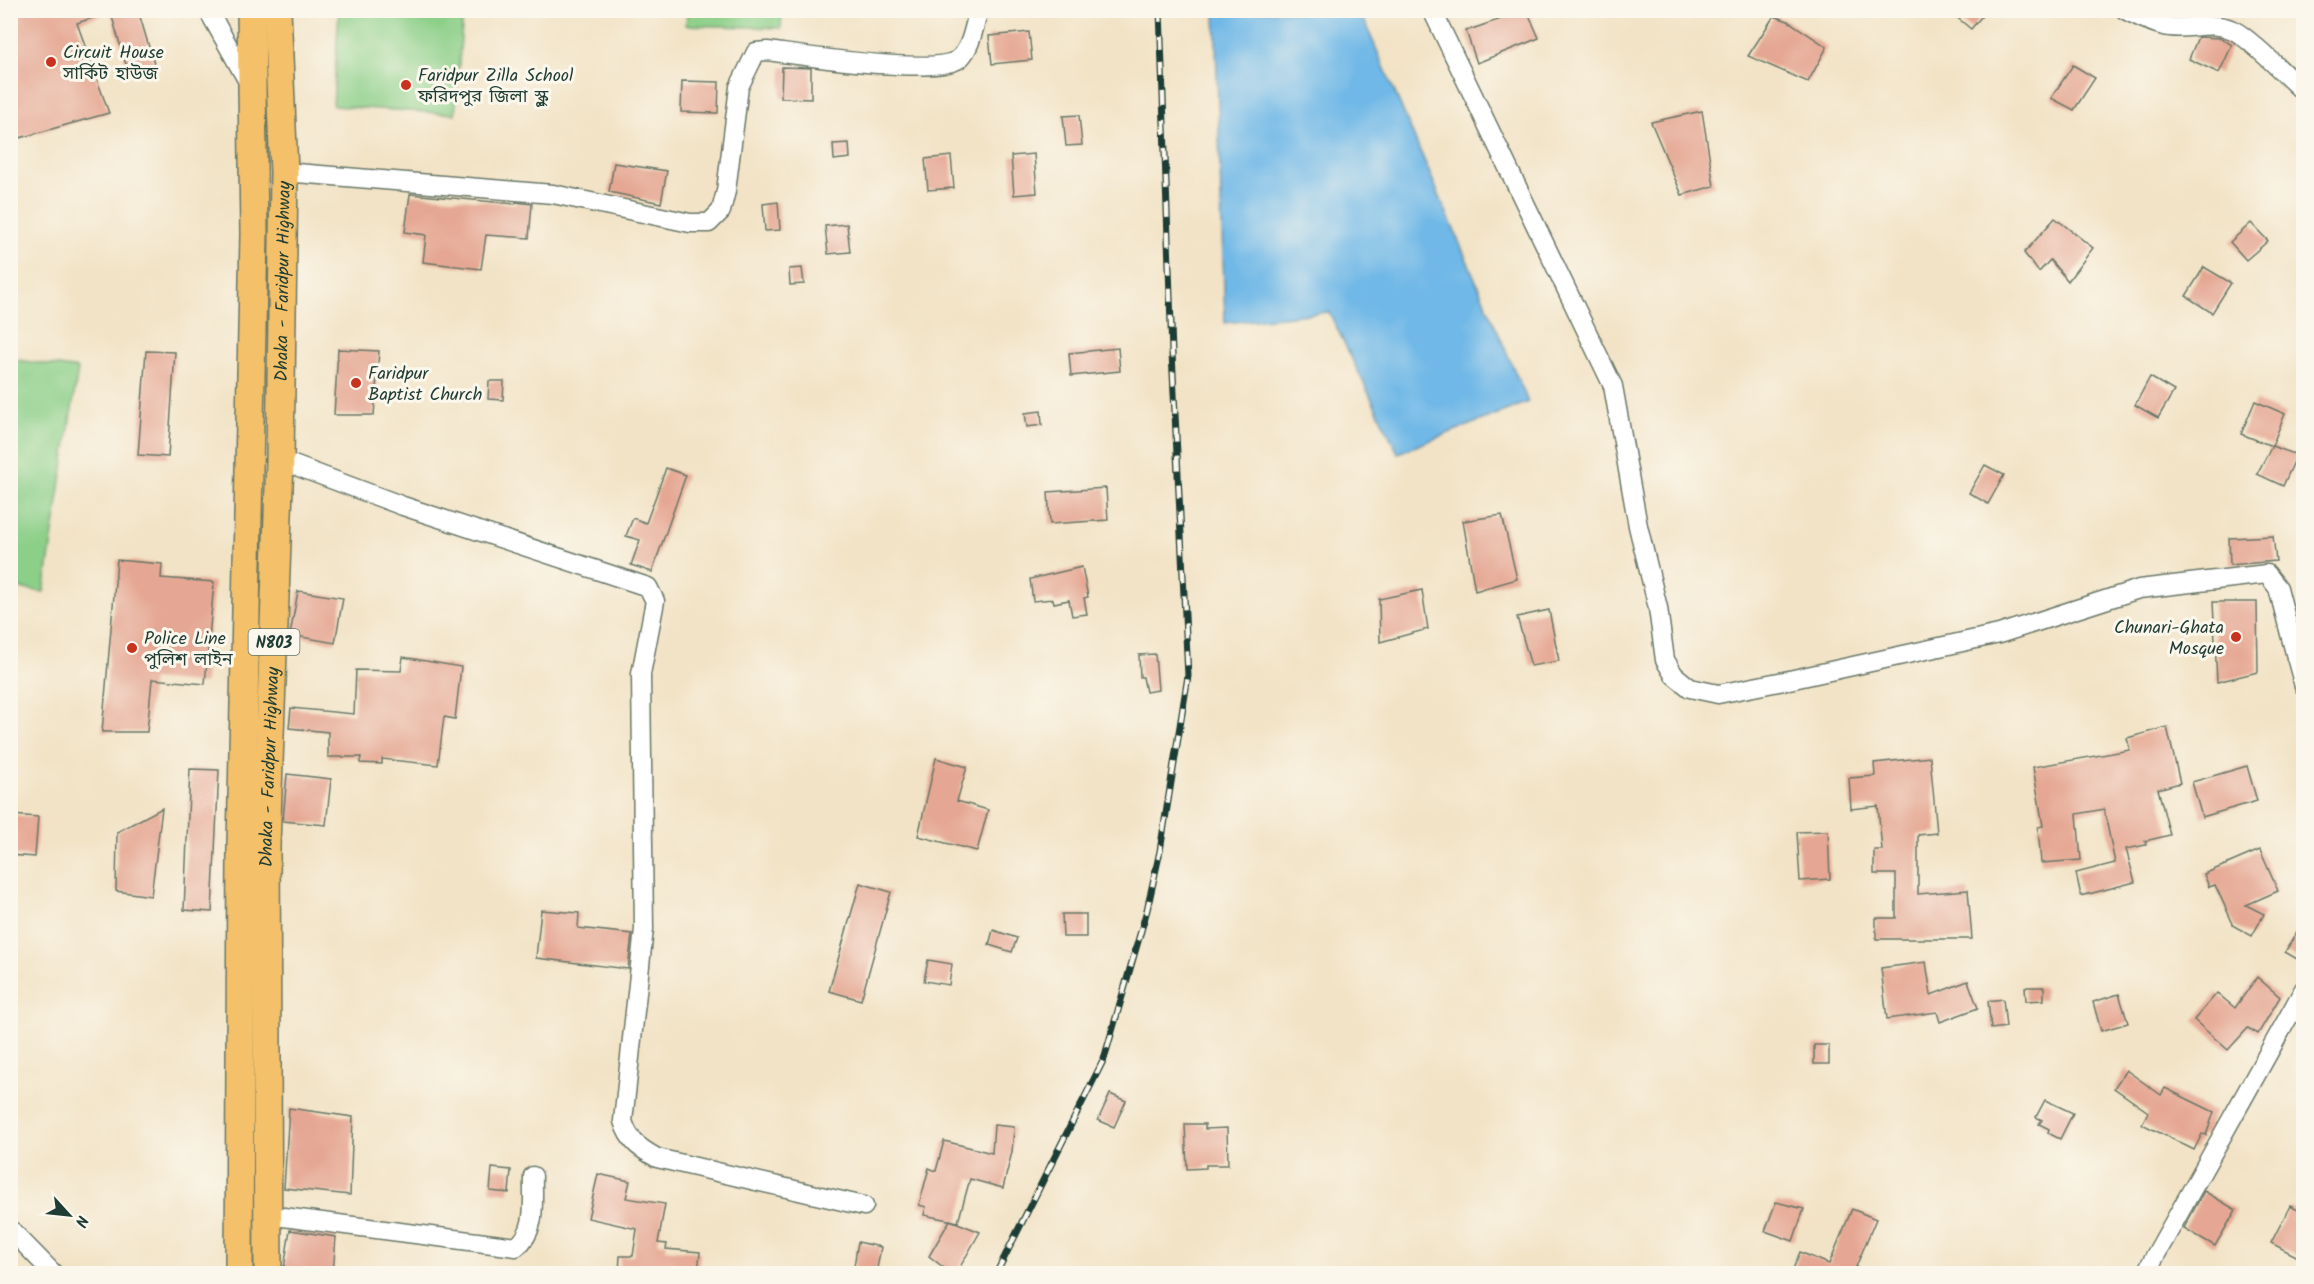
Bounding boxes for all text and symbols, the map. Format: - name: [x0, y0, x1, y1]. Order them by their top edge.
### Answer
- place label: Circuit House সার্কিট হাউজ: [62, 39, 164, 89]
- marker: Circuit House সার্কিট হাউজ: [44, 55, 58, 69]
- place label: Faridpur Zilla School ফরিদপুর জিলা স্কুল: [417, 62, 574, 112]
- marker: Faridpur Zilla School ফরিদপুর জিলা স্কুল: [399, 78, 413, 92]
- street label: Dhaka - Faridpur Highway: [268, 180, 300, 382]
- place label: Faridpur Baptist Church: [368, 360, 482, 410]
- marker: Faridpur Baptist Church: [349, 376, 363, 390]
- place label: Chunari-Ghata Mosque: [2114, 614, 2224, 664]
- place label: Police Line পুলিশ লাইন: [144, 625, 234, 675]
- road number: N803: [248, 629, 300, 655]
- marker: Chunari-Ghata Mosque: [2229, 630, 2243, 644]
- marker: Police Line পুলিশ লাইন: [125, 641, 139, 655]
- street label: Dhaka - Faridpur Highway: [253, 666, 289, 867]
- north arrow: [39, 1185, 99, 1245]
- text: N: [68, 1211, 94, 1231]

